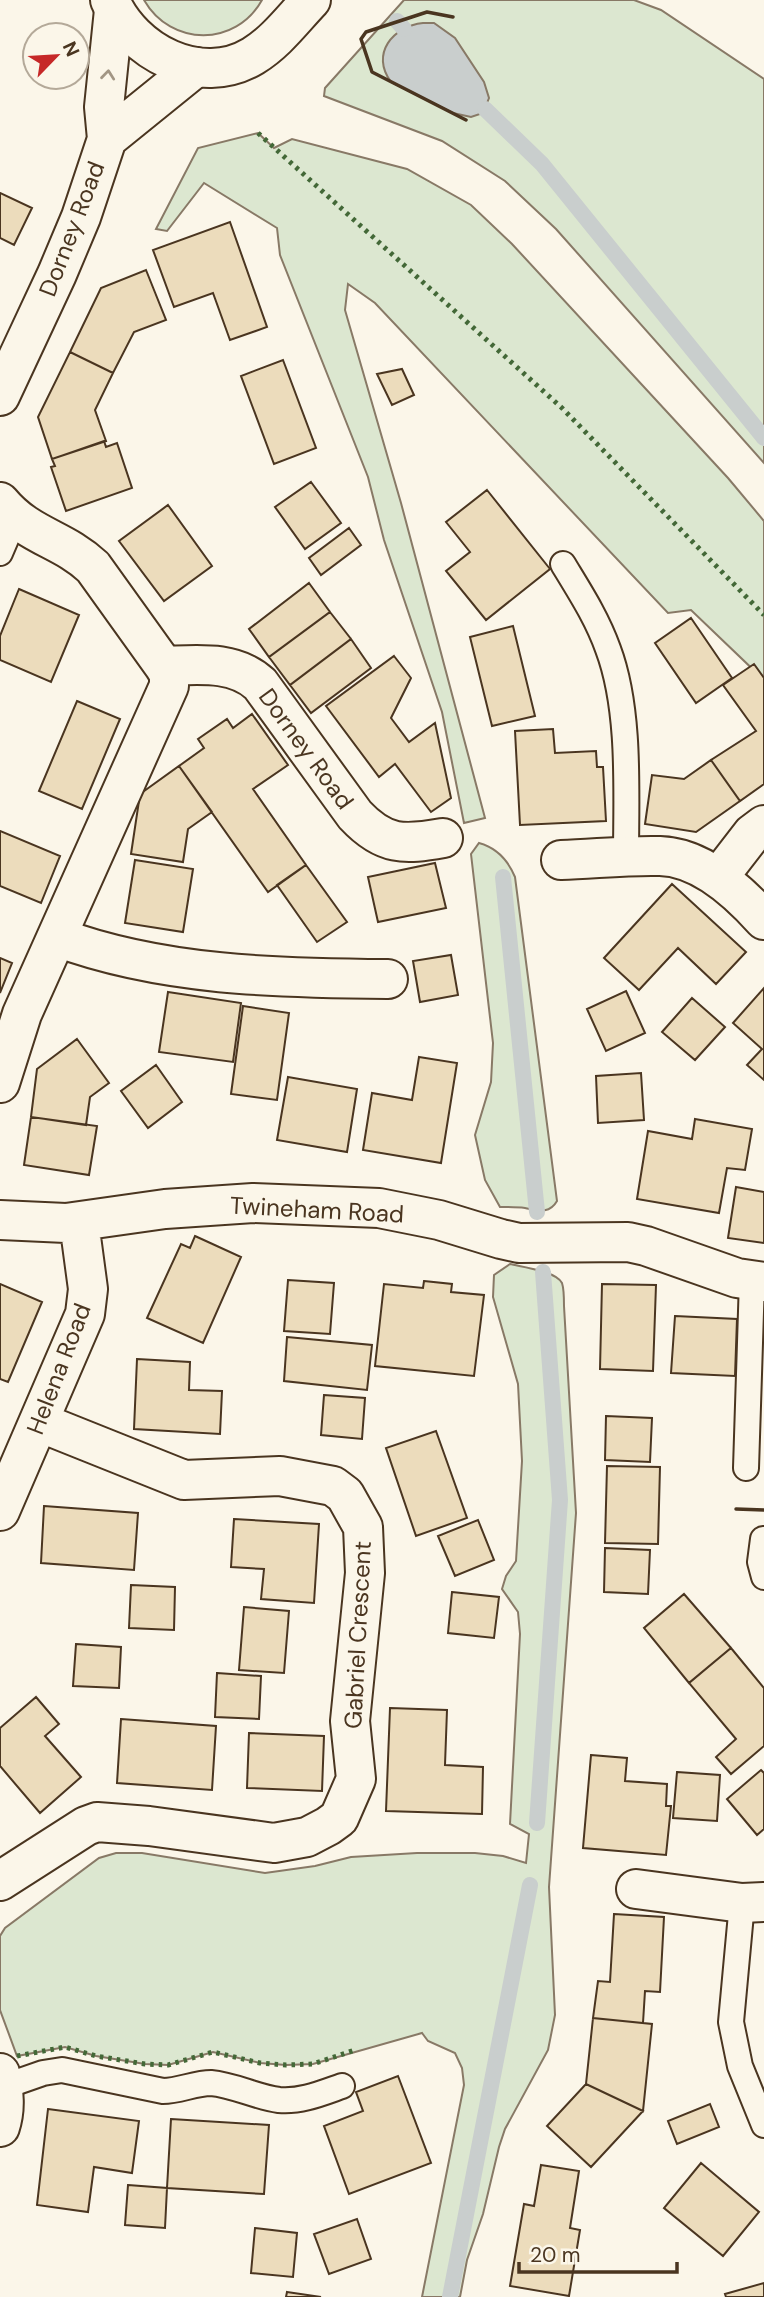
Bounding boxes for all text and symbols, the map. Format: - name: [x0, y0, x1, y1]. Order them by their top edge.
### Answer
- north arrow: [21, 21, 91, 91]
- text: N: [57, 37, 85, 61]
- one-way arrow: [100, 69, 115, 80]
- street label: Dorney Road: [32, 157, 111, 301]
- street label: Dorney Road: [252, 682, 361, 815]
- street label: Twineham Road: [229, 1189, 405, 1230]
- street label: Helena Road: [19, 1299, 98, 1439]
- street label: Gabriel Crescent: [337, 1540, 378, 1730]
- scale bar: [519, 2230, 676, 2274]
- text: 20 m: [530, 2241, 581, 2269]

